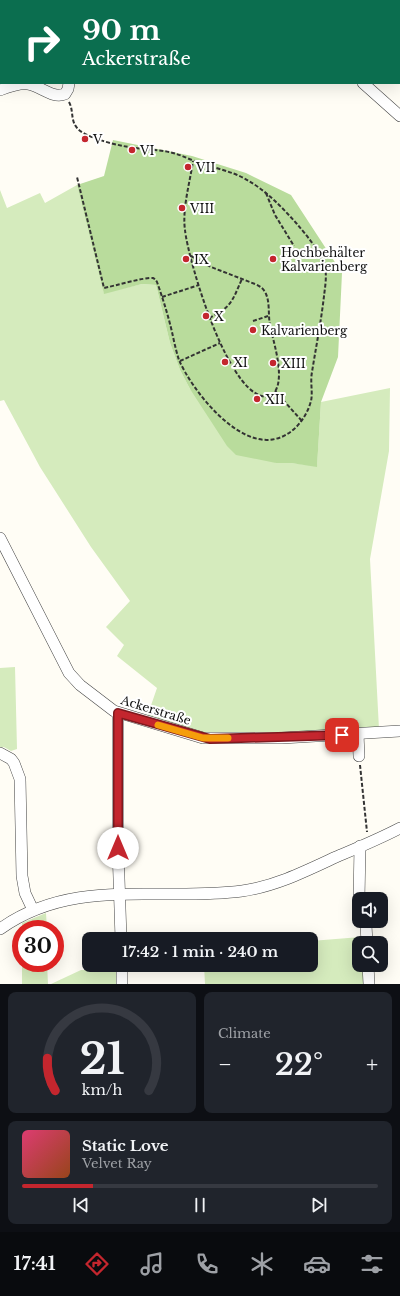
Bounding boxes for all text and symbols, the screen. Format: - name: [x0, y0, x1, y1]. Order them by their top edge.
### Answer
- text: 90 m: [82, 13, 160, 48]
- icon: right: [16, 16, 68, 68]
- text: Ackerstraße: [82, 48, 191, 70]
- place label: V: [92, 132, 103, 147]
- marker: V: [80, 134, 90, 144]
- place label: VI: [139, 143, 154, 158]
- marker: VI: [127, 145, 137, 155]
- place label: VII: [195, 160, 215, 175]
- marker: VII: [183, 162, 193, 172]
- place label: VIII: [189, 201, 214, 216]
- marker: VIII: [177, 203, 187, 213]
- place label: Hochbehälter Kalvarienberg: [281, 245, 368, 274]
- place label: IX: [194, 252, 209, 267]
- marker: IX: [181, 254, 191, 264]
- marker: Hochbehälter Kalvarienberg: [268, 254, 278, 264]
- place label: X: [214, 309, 224, 324]
- marker: X: [201, 311, 211, 321]
- place label: Kalvarienberg: [261, 323, 348, 338]
- marker: Kalvarienberg: [248, 325, 258, 335]
- place label: XI: [233, 355, 248, 370]
- place label: XIII: [281, 356, 306, 371]
- marker: XI: [220, 357, 230, 367]
- marker: XIII: [268, 358, 278, 368]
- place label: XII: [265, 392, 285, 407]
- marker: XII: [252, 394, 262, 404]
- street label: Ackerstraße: [118, 692, 193, 728]
- pin: [325, 718, 359, 752]
- icon: arrive: [331, 724, 353, 746]
- position arrow: [97, 827, 139, 869]
- map controls: [352, 892, 388, 972]
- button: sound: [352, 892, 388, 928]
- speed limit sign: 30: [12, 920, 64, 972]
- button: search: [352, 936, 388, 972]
- text: 17:42 · 1 min · 240 m: [122, 942, 278, 961]
- text: Climate: [218, 1025, 271, 1042]
- text: 21: [79, 1033, 125, 1084]
- text: 22°: [275, 1046, 323, 1083]
- text: −: [218, 1051, 232, 1078]
- text: +: [366, 1051, 378, 1078]
- text: km/h: [82, 1080, 122, 1098]
- text: Static Love: [82, 1136, 168, 1155]
- text: Velvet Ray: [82, 1155, 152, 1172]
- icon: previous: [70, 1194, 92, 1216]
- icon: pause: [189, 1194, 211, 1216]
- icon: next: [308, 1194, 330, 1216]
- icon: directions: [83, 1250, 111, 1278]
- icon: music: [138, 1250, 166, 1278]
- icon: phone: [193, 1250, 221, 1278]
- icon: climate: [248, 1250, 276, 1278]
- icon: car: [303, 1250, 331, 1278]
- icon: filters: [358, 1250, 386, 1278]
- text: 17:41: [14, 1253, 56, 1275]

